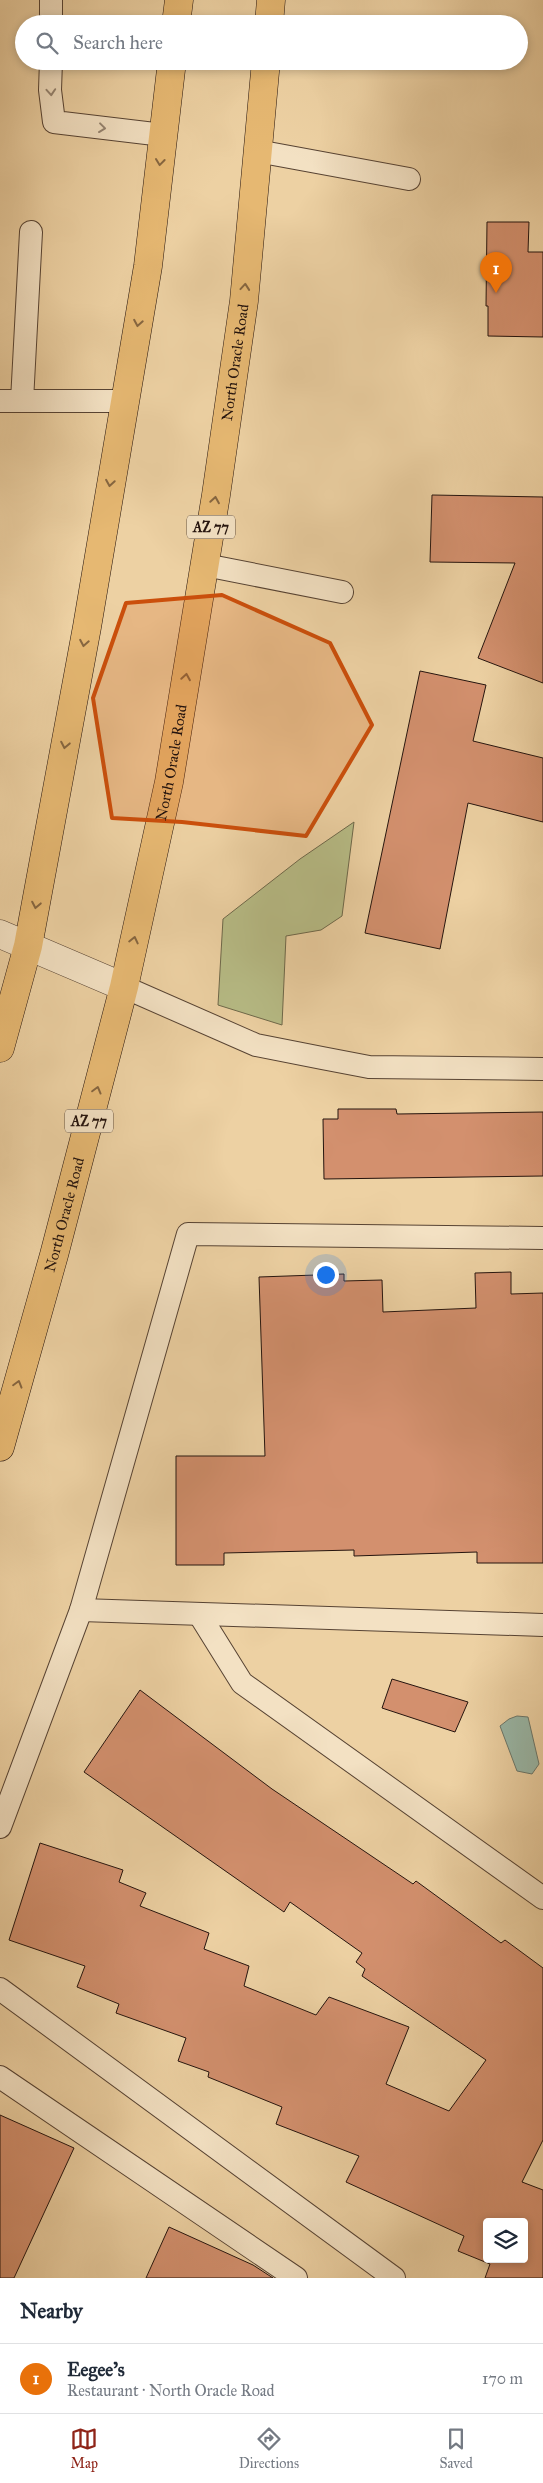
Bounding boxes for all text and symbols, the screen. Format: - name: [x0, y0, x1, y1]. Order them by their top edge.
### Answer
- search box: [15, 15, 528, 70]
- icon: search: [33, 29, 61, 57]
- text: Search here: [73, 31, 163, 54]
- one-way arrow: [45, 88, 56, 96]
- one-way arrow: [99, 122, 107, 133]
- one-way arrow: [155, 158, 166, 166]
- pin: 1: [480, 252, 512, 293]
- one-way arrow: [240, 282, 251, 290]
- street label: North Oracle Road: [218, 302, 253, 422]
- one-way arrow: [133, 318, 143, 327]
- one-way arrow: [106, 478, 116, 487]
- one-way arrow: [209, 495, 220, 503]
- road number: AZ 77: [187, 516, 235, 538]
- one-way arrow: [79, 639, 90, 648]
- one-way arrow: [181, 673, 191, 682]
- street label: North Oracle Road: [152, 703, 191, 822]
- one-way arrow: [61, 741, 71, 750]
- one-way arrow: [31, 901, 41, 909]
- one-way arrow: [128, 935, 139, 944]
- one-way arrow: [91, 1085, 102, 1094]
- road number: AZ 77: [65, 1110, 113, 1132]
- street label: North Oracle Road: [41, 1155, 88, 1274]
- your location: [313, 1262, 339, 1288]
- one-way arrow: [12, 1380, 22, 1388]
- map controls: [483, 2218, 528, 2263]
- button: layers: [483, 2218, 528, 2263]
- text: Nearby: [20, 2298, 83, 2324]
- text: Eegee's: [67, 2358, 125, 2381]
- text: 1: [33, 2369, 39, 2388]
- text: 170 m: [482, 2369, 523, 2388]
- text: Restaurant · North Oracle Road: [67, 2381, 275, 2400]
- tab: Map: [70, 2425, 98, 2472]
- tab: Directions: [239, 2425, 299, 2472]
- tab: Saved: [440, 2425, 473, 2472]

